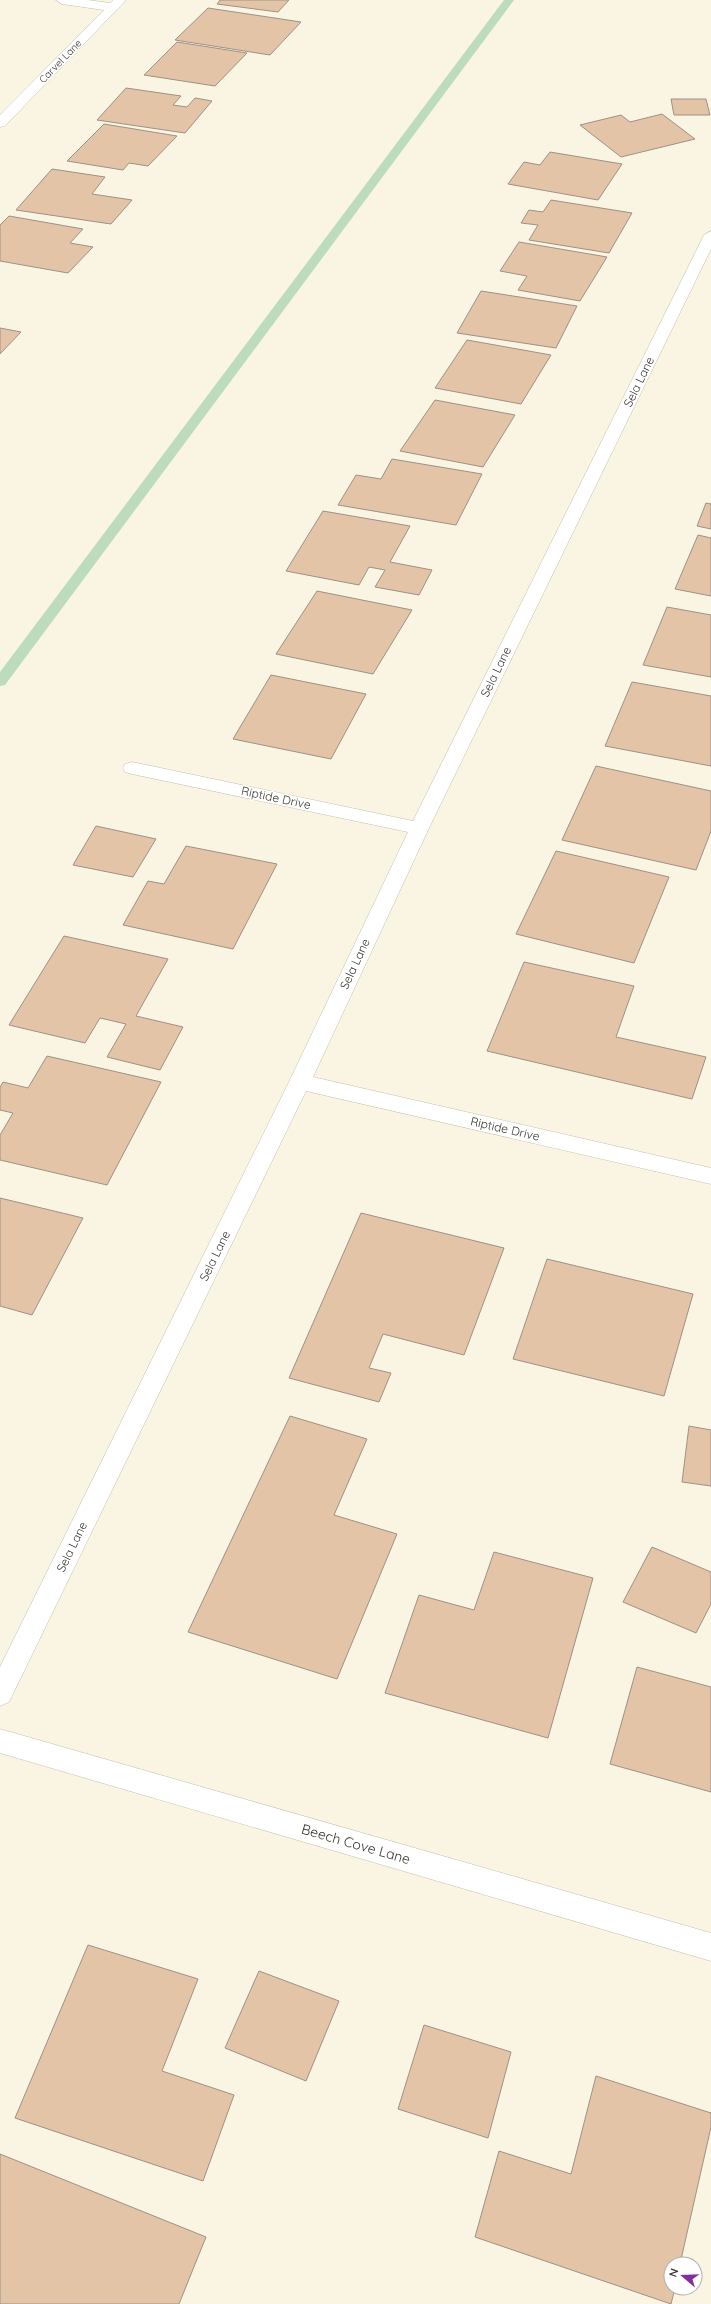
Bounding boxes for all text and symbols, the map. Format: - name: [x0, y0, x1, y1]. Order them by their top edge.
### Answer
- street label: Carvel Lane: [36, 37, 85, 86]
- street label: Sela Lane: [620, 354, 657, 409]
- street label: Sela Lane: [477, 644, 514, 699]
- street label: Riptide Drive: [240, 783, 312, 812]
- street label: Sela Lane: [336, 936, 373, 992]
- street label: Riptide Drive: [469, 1113, 541, 1144]
- street label: Sela Lane: [196, 1228, 233, 1283]
- street label: Sela Lane: [53, 1519, 90, 1574]
- street label: Beech Cove Lane: [299, 1820, 413, 1868]
- north arrow: [663, 2256, 703, 2296]
- text: N: [666, 2267, 681, 2279]

